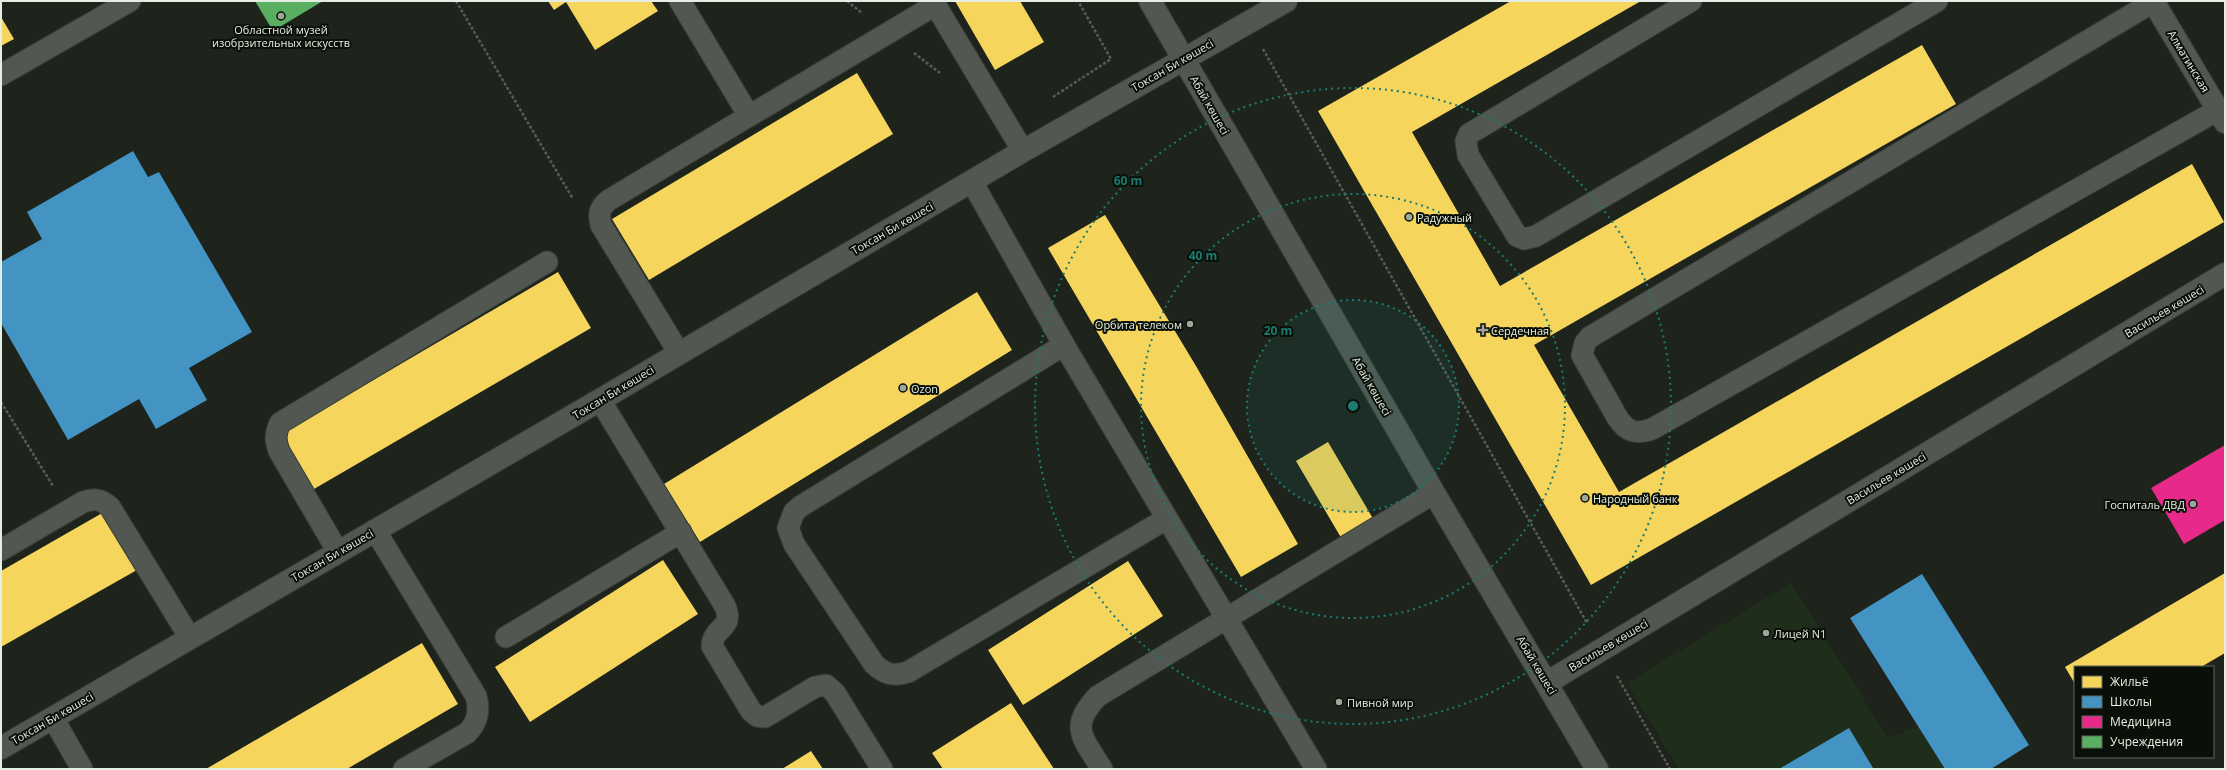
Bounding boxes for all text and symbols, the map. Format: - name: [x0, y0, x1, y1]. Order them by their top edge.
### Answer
- marker: Областной музей изобрзительных искусств: [276, 11, 286, 21]
- place label: Областной музей изобрзительных искусств: [212, 22, 350, 50]
- street label: Алматинская: [2165, 27, 2213, 95]
- street label: Токсан Би көшесі: [1128, 35, 1216, 95]
- street label: Абай көшесі: [1187, 73, 1233, 137]
- text: 60 m: [1114, 172, 1142, 189]
- street label: Токсан Би көшесі: [848, 198, 936, 258]
- place label: Радужный: [1417, 210, 1472, 225]
- marker: Радужный: [1404, 212, 1414, 222]
- text: 40 m: [1189, 247, 1217, 264]
- street label: Васильев көшесі: [2122, 281, 2206, 341]
- place label: Орбита телеком: [1095, 317, 1182, 332]
- marker: Орбита телеком: [1185, 319, 1195, 329]
- text: 20 m: [1264, 322, 1292, 339]
- place label: Сердечная: [1491, 323, 1549, 338]
- marker: Сердечная: [1478, 325, 1488, 335]
- street label: Абай көшесі: [1349, 354, 1395, 418]
- street label: Токсан Би көшесі: [570, 362, 656, 422]
- place label: Ozon: [911, 381, 938, 396]
- marker: Ozon: [898, 383, 908, 393]
- centre of rings: [1346, 399, 1360, 413]
- street label: Васильев көшесі: [1844, 448, 1928, 508]
- place label: Народный банк: [1593, 491, 1678, 506]
- marker: Народный банк: [1580, 493, 1590, 503]
- place label: Госпиталь ДВД: [2104, 497, 2185, 512]
- marker: Госпиталь ДВД: [2188, 499, 2198, 509]
- street label: Токсан Би көшесі: [288, 525, 376, 585]
- street label: Васильев көшесі: [1566, 615, 1650, 675]
- place label: Лицей N1: [1774, 626, 1826, 641]
- marker: Лицей N1: [1761, 628, 1771, 638]
- street label: Абай көшесі: [1514, 633, 1560, 697]
- legend: [2074, 666, 2214, 758]
- text: Жильё: [2110, 673, 2149, 690]
- street label: Токсан Би көшесі: [8, 688, 96, 748]
- text: Школы: [2110, 693, 2152, 710]
- place label: Пивной мир: [1347, 695, 1414, 710]
- marker: Пивной мир: [1334, 697, 1344, 707]
- text: Медицина: [2110, 713, 2171, 730]
- text: Учреждения: [2110, 733, 2183, 750]

